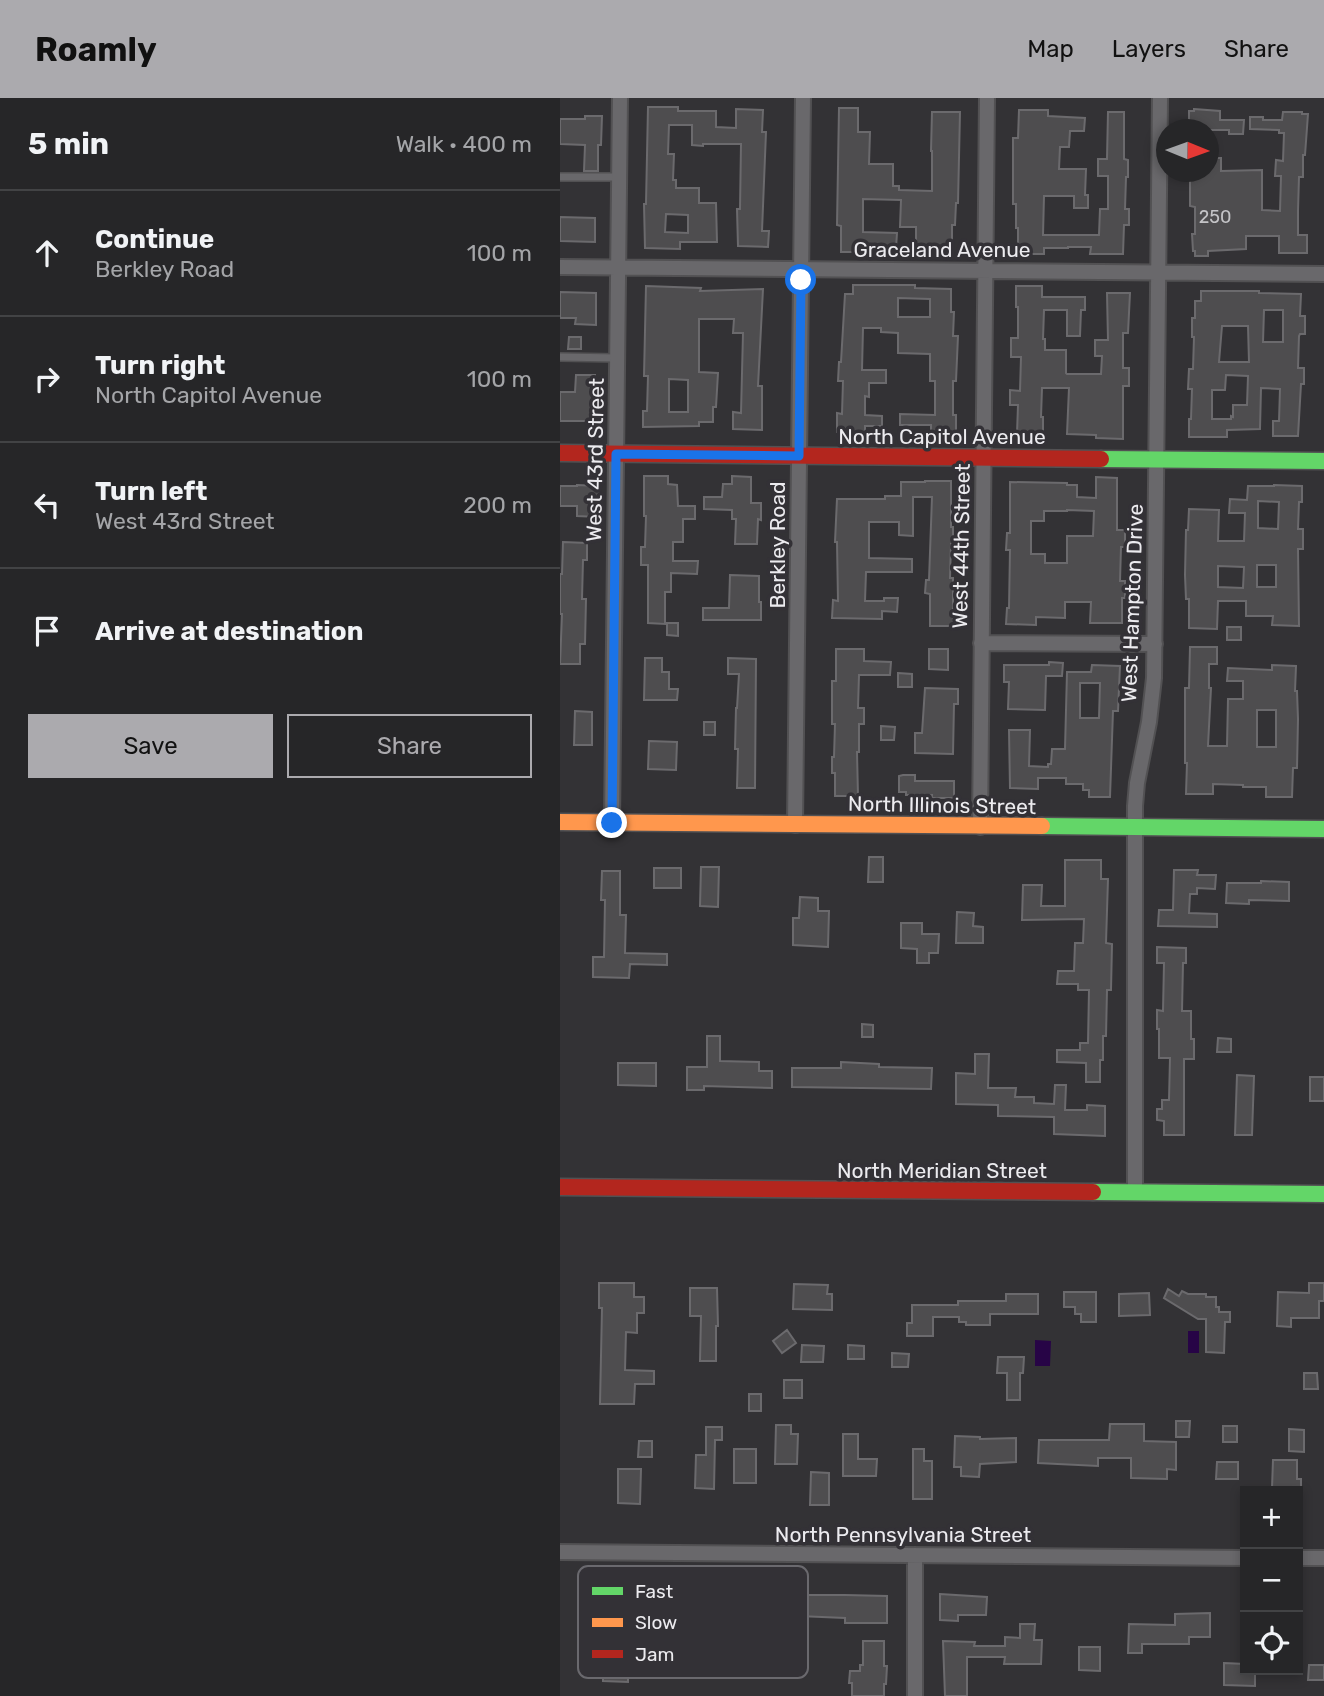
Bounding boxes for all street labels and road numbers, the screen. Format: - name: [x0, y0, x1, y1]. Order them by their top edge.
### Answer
- street label: Graceland Avenue: [853, 237, 1031, 262]
- street label: West 43rd Street: [581, 378, 609, 542]
- street label: North Capitol Avenue: [838, 424, 1046, 449]
- street label: West 44th Street: [947, 463, 975, 629]
- street label: Berkley Road: [765, 481, 790, 609]
- street label: West Hampton Drive: [1116, 503, 1148, 703]
- street label: North Illinois Street: [848, 791, 1036, 819]
- street label: North Meridian Street: [837, 1158, 1047, 1183]
- street label: North Pennsylvania Street: [775, 1522, 1031, 1547]

